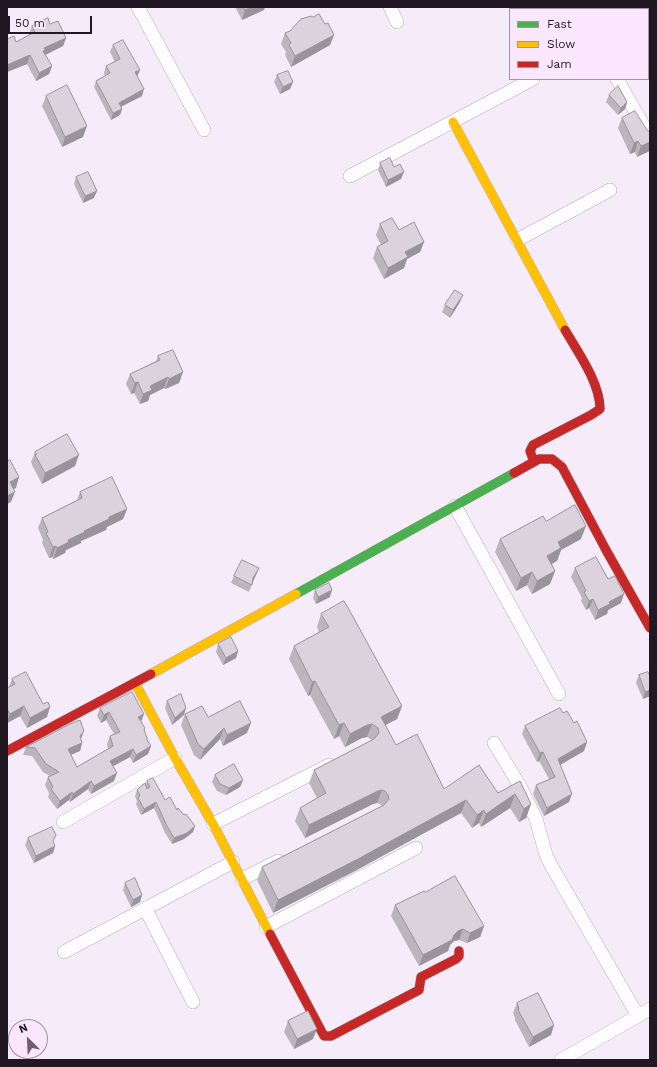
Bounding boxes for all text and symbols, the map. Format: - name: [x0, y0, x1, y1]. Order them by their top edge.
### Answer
- scale bar: [10, 8, 94, 34]
- legend: [509, 8, 649, 80]
- text: 50 m: [15, 16, 45, 30]
- text: Fast: [547, 17, 572, 31]
- text: Slow: [547, 37, 575, 51]
- text: Jam: [547, 57, 572, 71]
- north arrow: [8, 1019, 48, 1059]
- text: N: [17, 1021, 30, 1036]

